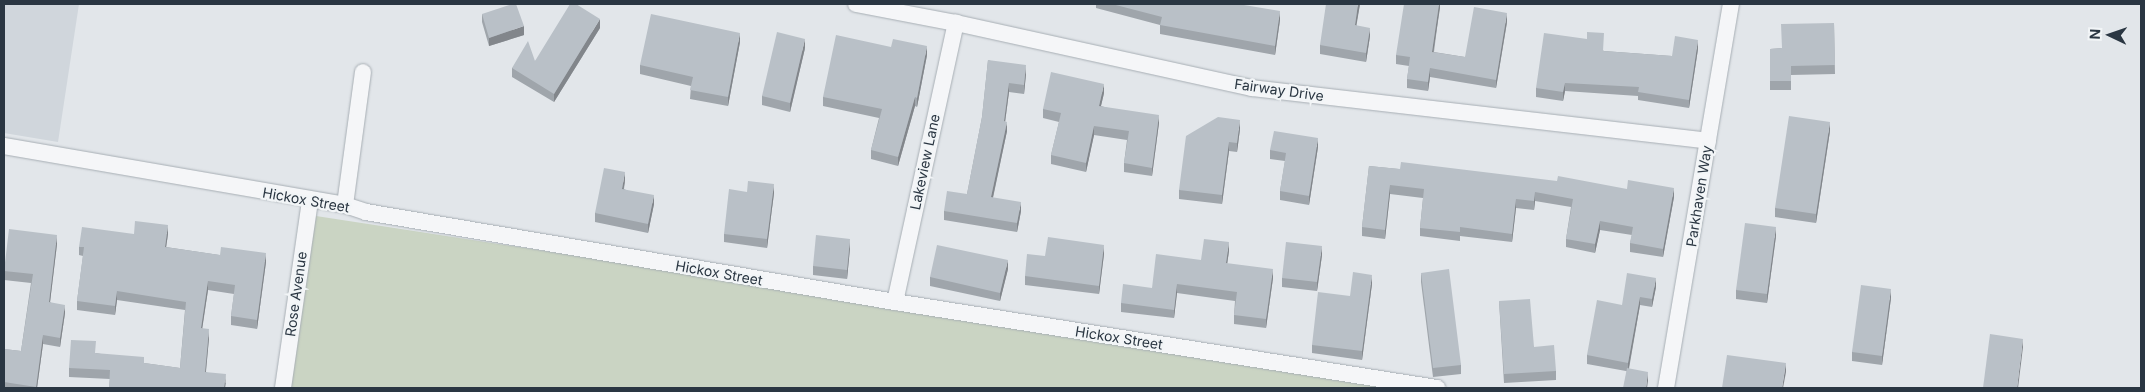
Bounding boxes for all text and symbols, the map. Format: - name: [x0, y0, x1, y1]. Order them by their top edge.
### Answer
- north arrow: [2085, 10, 2135, 60]
- text: N: [2086, 28, 2103, 40]
- street label: Fairway Drive: [1233, 75, 1325, 105]
- street label: Lakeview Lane: [907, 112, 943, 212]
- street label: Parkhaven Way: [1683, 144, 1715, 248]
- street label: Hickox Street: [261, 184, 351, 216]
- street label: Rose Avenue: [282, 250, 310, 338]
- street label: Hickox Street: [674, 257, 764, 289]
- street label: Hickox Street: [1074, 323, 1164, 353]

